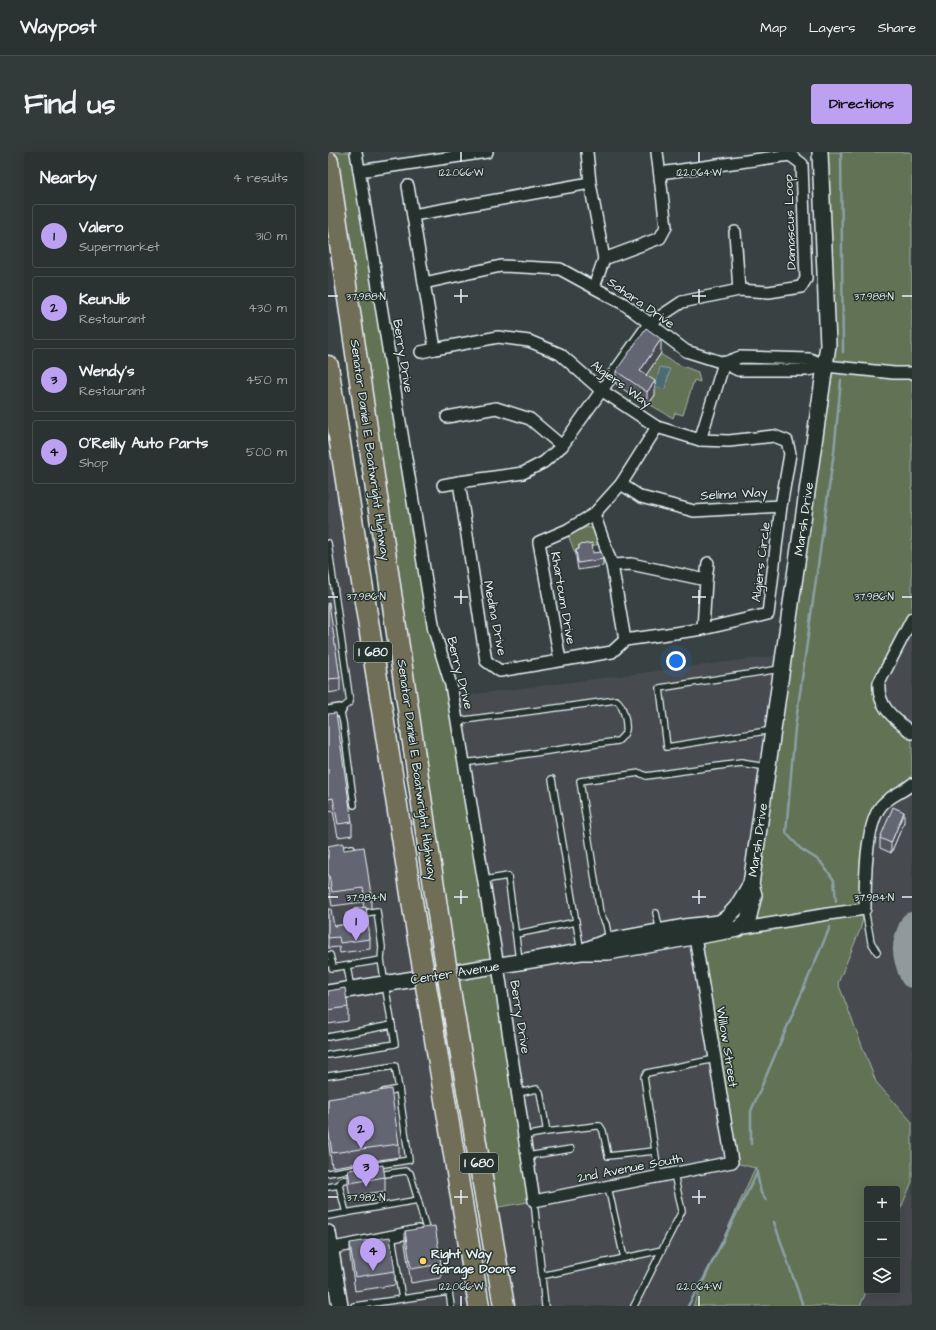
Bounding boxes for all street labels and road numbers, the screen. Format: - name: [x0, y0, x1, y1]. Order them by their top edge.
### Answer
- street label: Damascus Loop: [779, 174, 801, 270]
- street label: Sahara Drive: [604, 273, 678, 333]
- street label: Berry Drive: [387, 318, 418, 394]
- street label: Senator Daniel E Boatwright Highway: [345, 338, 394, 562]
- street label: Algiers Way: [586, 356, 655, 413]
- street label: Marsh Drive: [790, 481, 818, 557]
- street label: Selima Way: [700, 483, 768, 506]
- street label: Algiers Circle: [747, 521, 776, 603]
- street label: Khartoum Drive: [546, 550, 580, 646]
- street label: Medina Drive: [479, 579, 511, 657]
- street label: Berry Drive: [441, 635, 478, 711]
- road number: I 680: [354, 642, 392, 662]
- street label: Senator Daniel E Boatwright Highway: [392, 658, 441, 882]
- street label: Marsh Drive: [744, 802, 772, 878]
- street label: Center Avenue: [409, 957, 501, 989]
- street label: Berry Drive: [504, 979, 535, 1055]
- street label: Willow Street: [712, 1005, 742, 1089]
- street label: 2nd Avenue South: [576, 1149, 685, 1187]
- road number: I 680: [460, 1153, 498, 1173]

